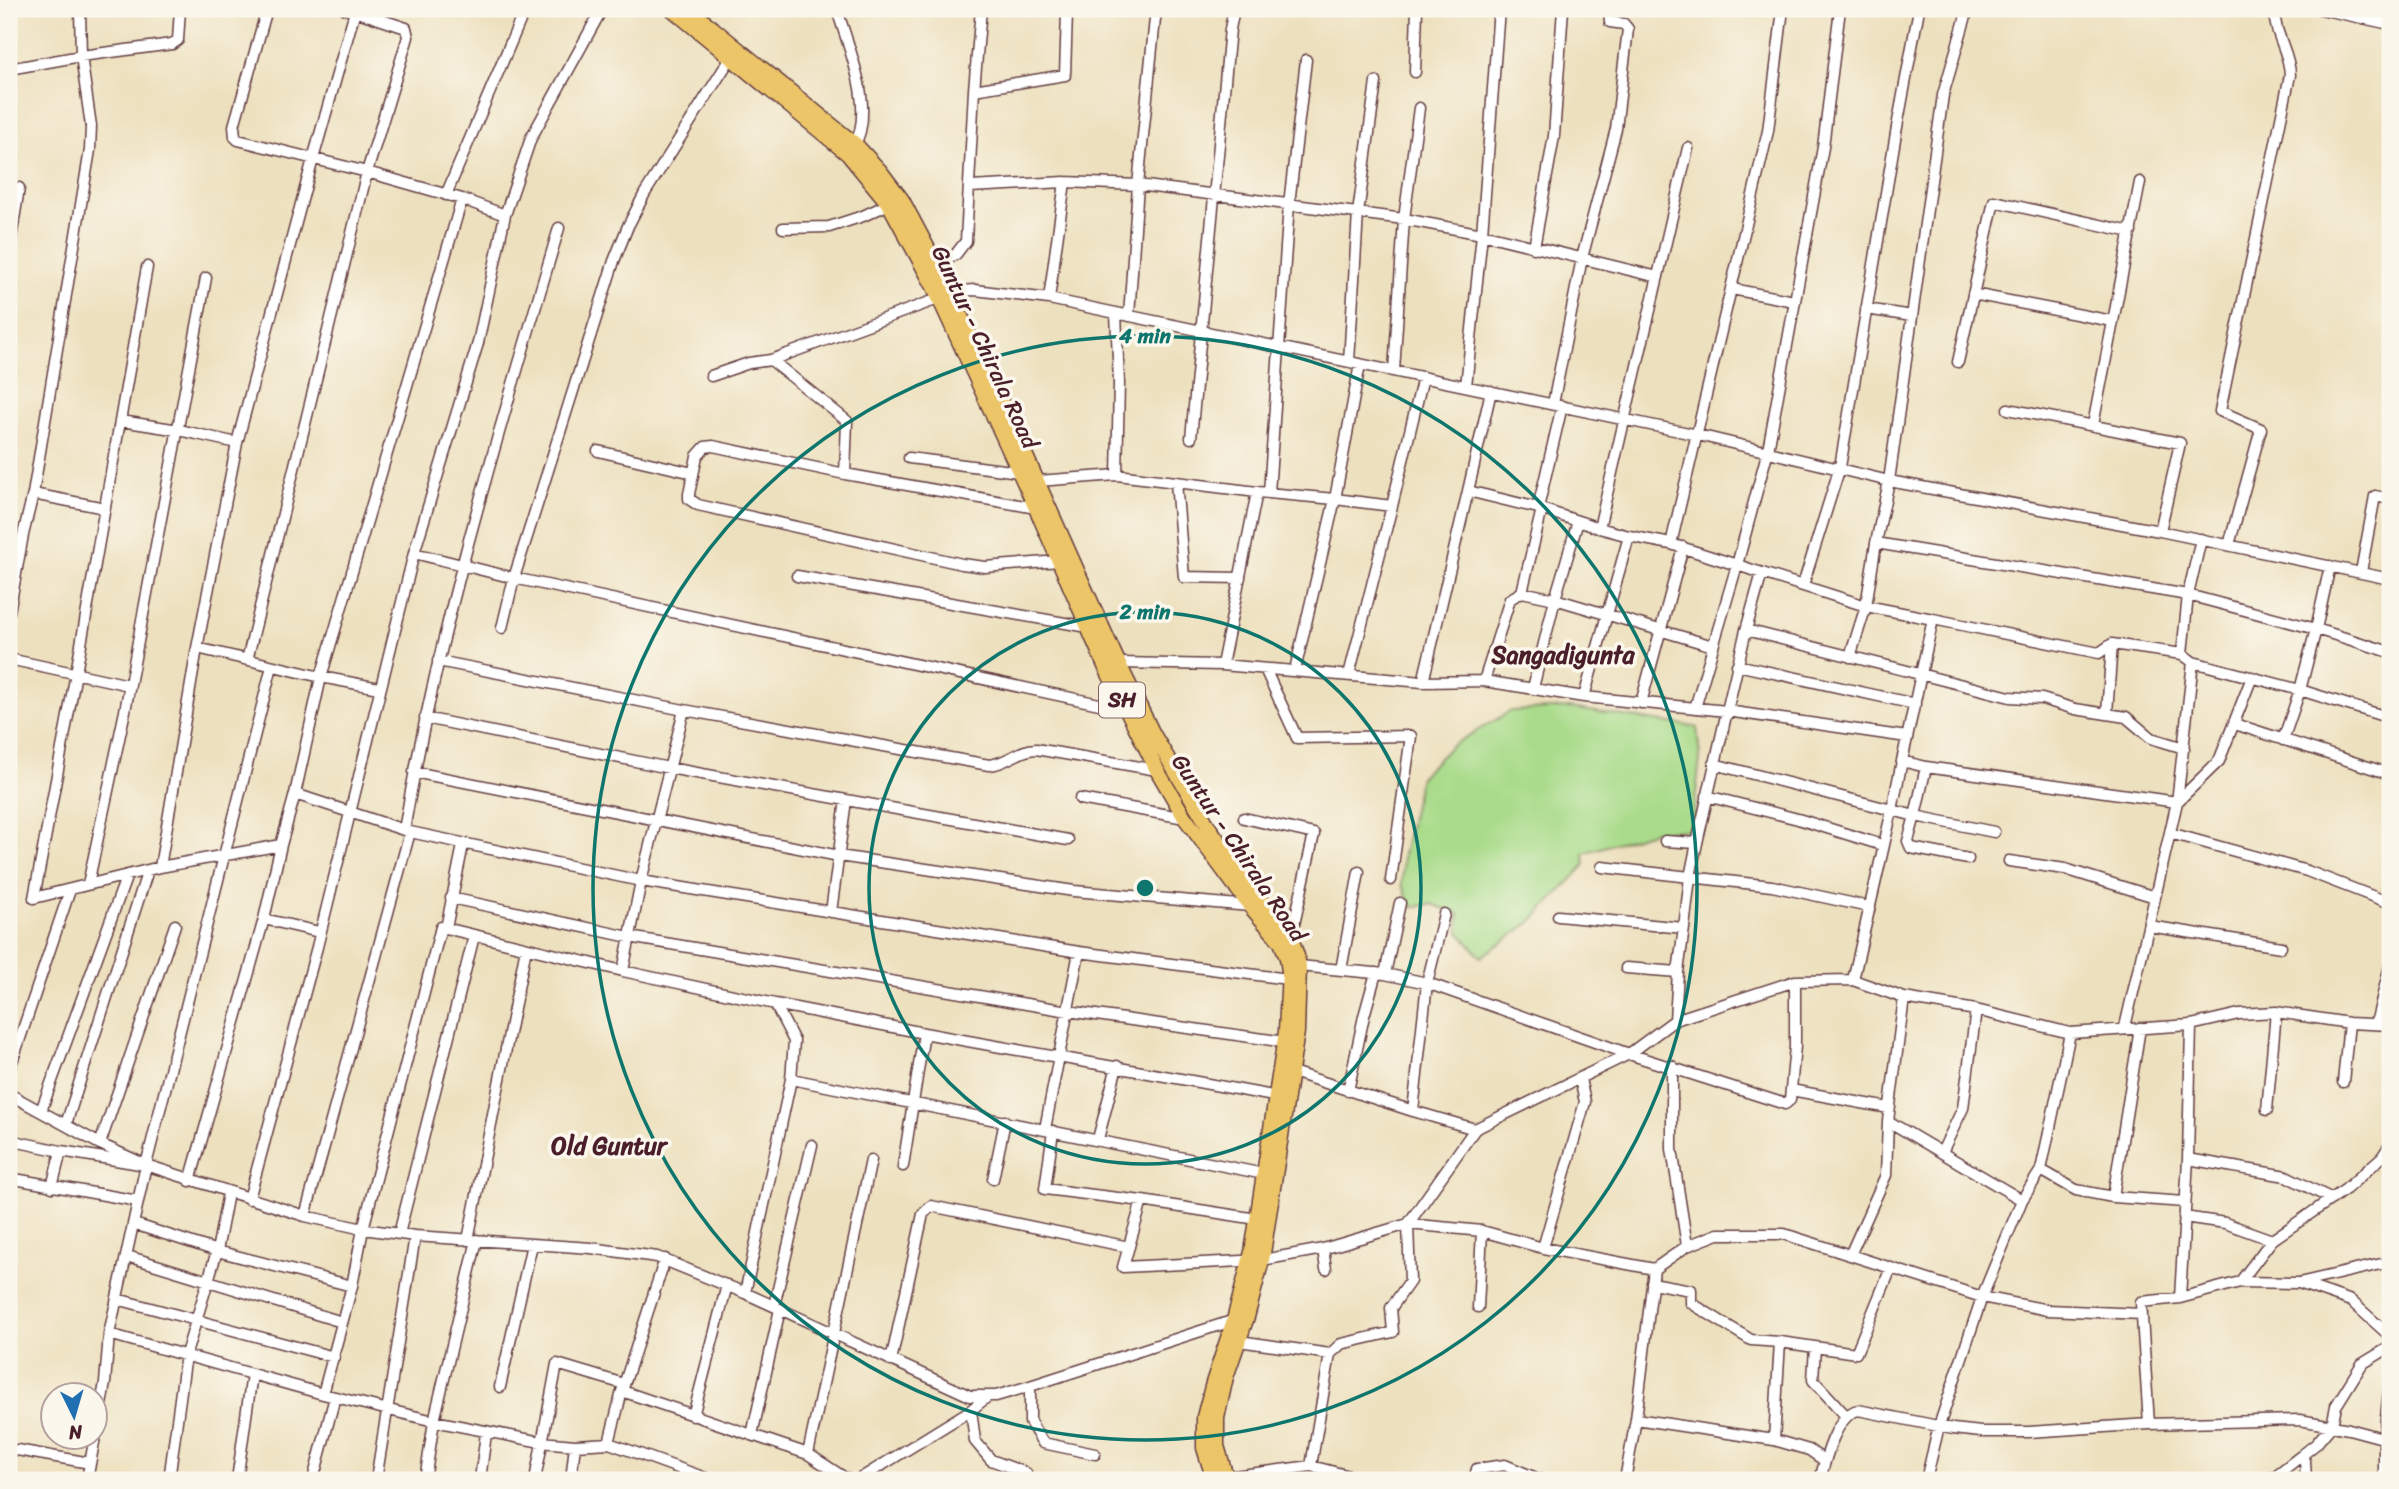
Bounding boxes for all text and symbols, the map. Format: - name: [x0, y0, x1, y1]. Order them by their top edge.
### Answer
- street label: Guntur - Chirala Road: [920, 238, 1051, 457]
- text: 4 min: [1118, 317, 1172, 355]
- text: 2 min: [1119, 593, 1171, 631]
- district label: Sangadigunta: [1490, 634, 1636, 676]
- road number: SH: [1099, 682, 1145, 718]
- street label: Guntur - Chirala Road: [1160, 745, 1319, 952]
- centre of rings: [1133, 876, 1157, 900]
- district label: Old Guntur: [551, 1125, 669, 1167]
- north arrow: [38, 1380, 108, 1450]
- text: N: [67, 1415, 84, 1450]

